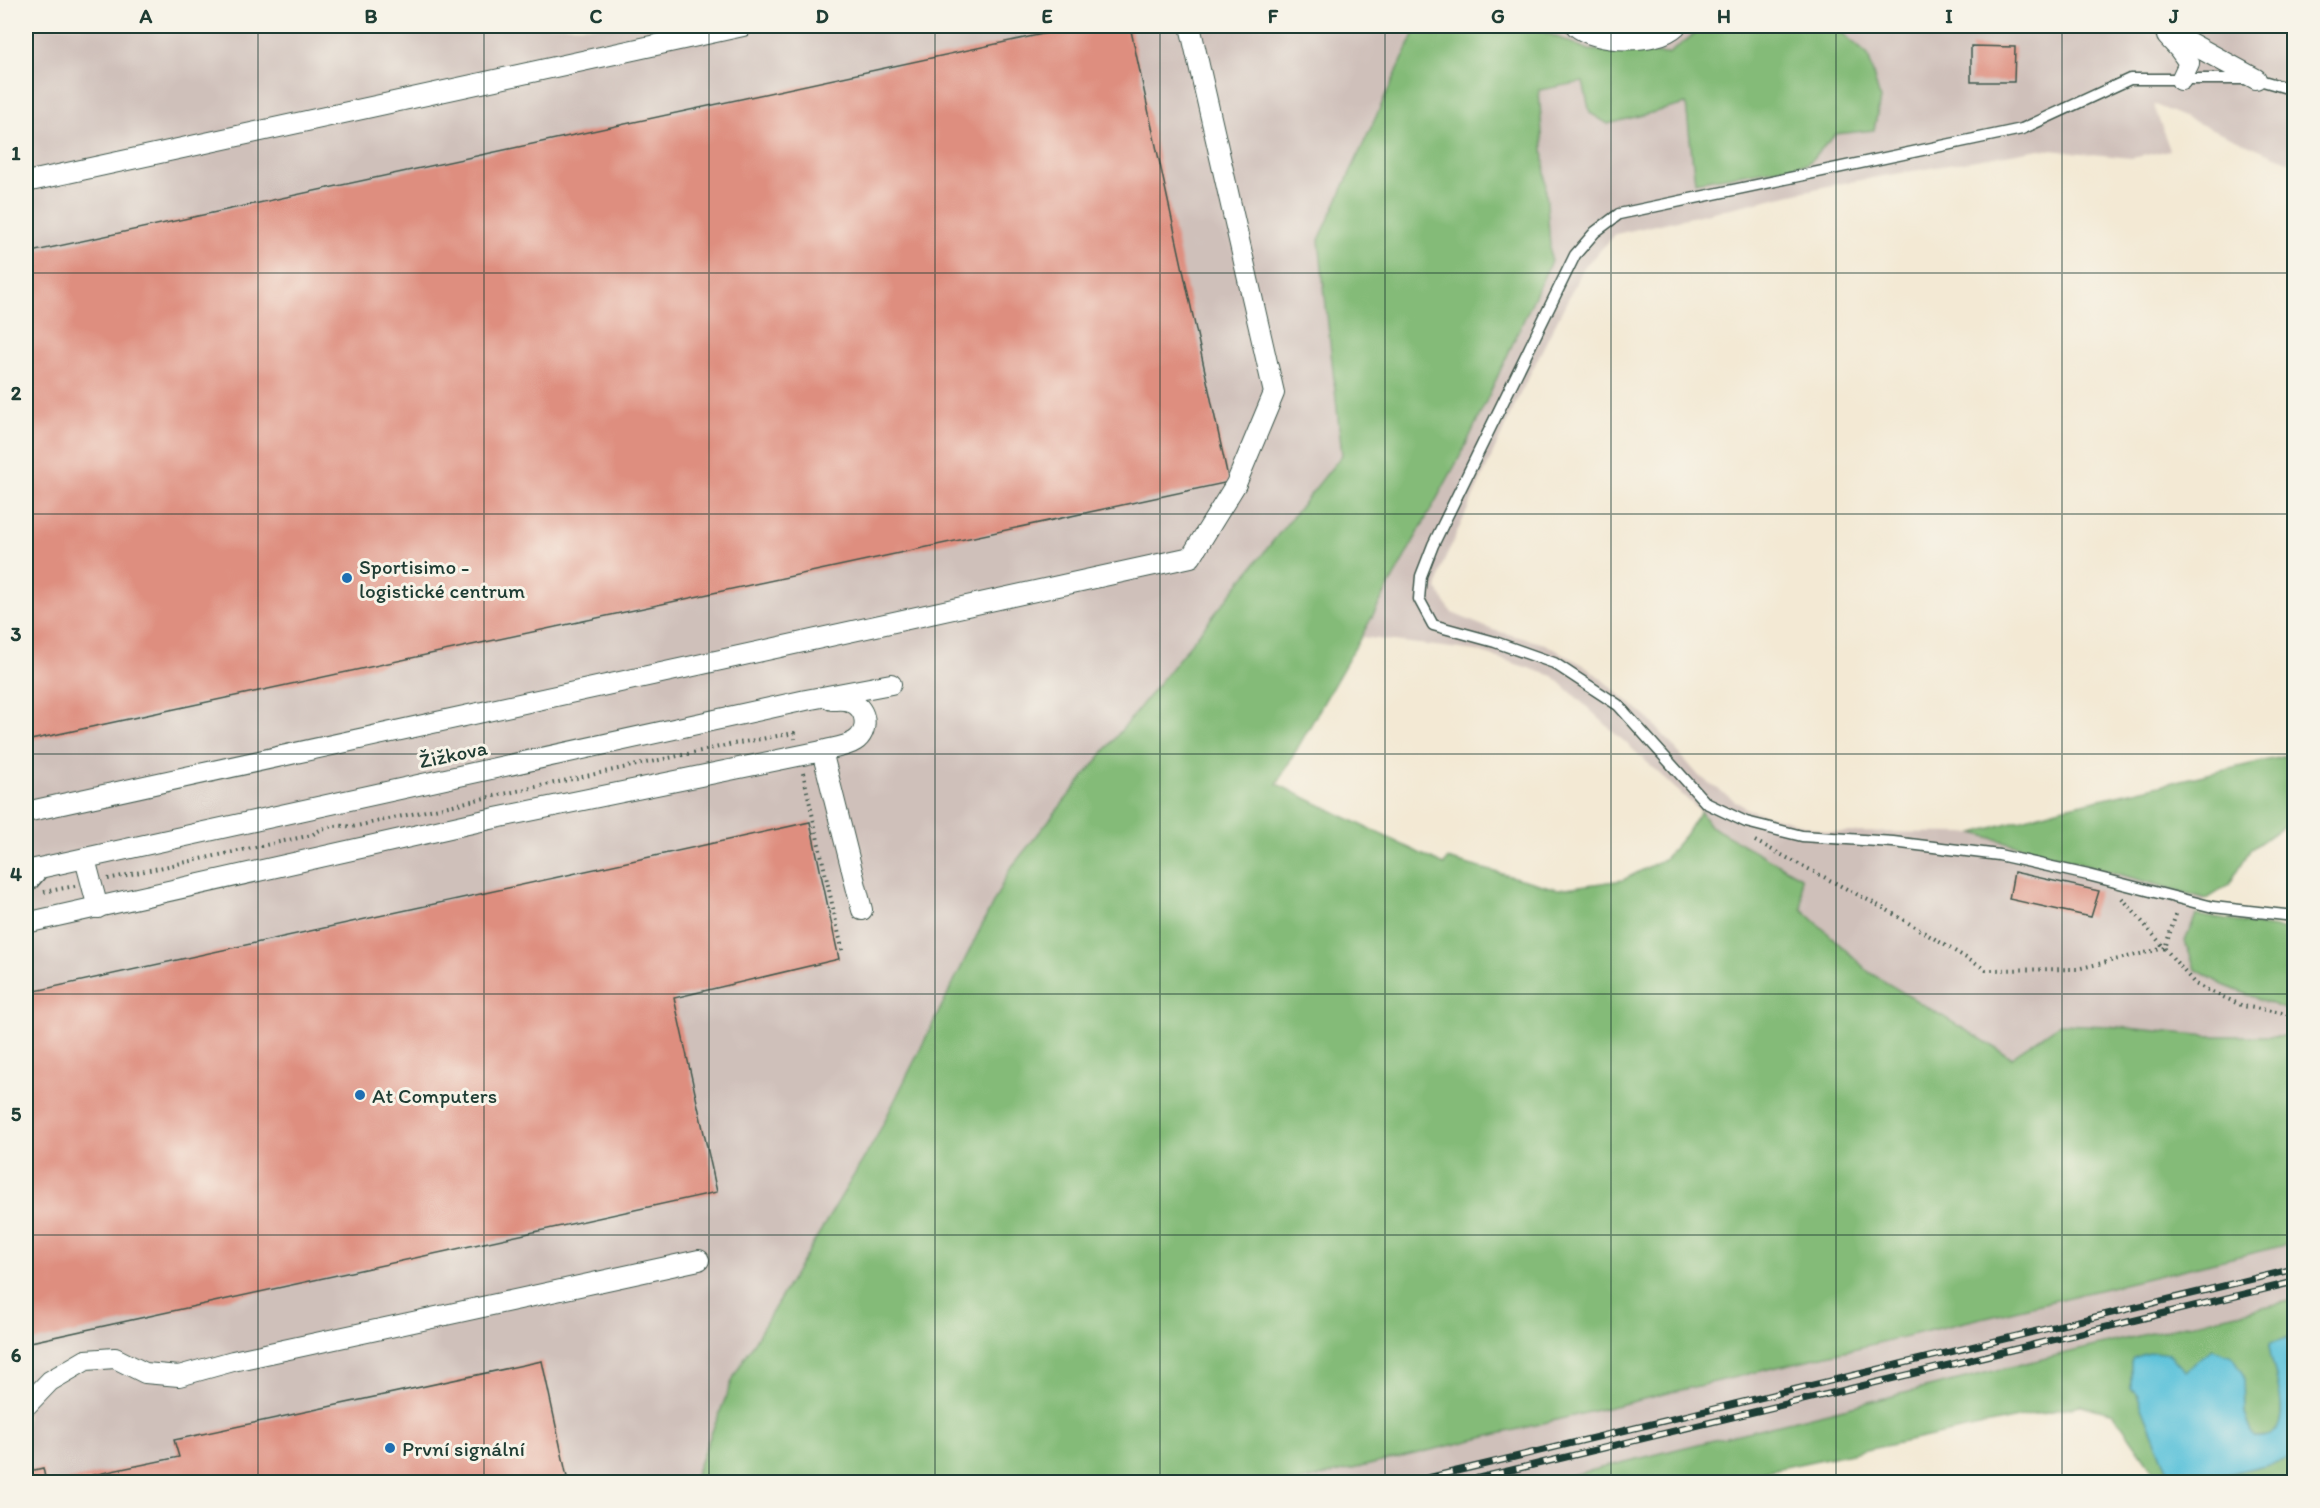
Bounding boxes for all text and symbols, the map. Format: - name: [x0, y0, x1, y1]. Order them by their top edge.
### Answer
- text: A: [139, 4, 153, 28]
- text: B: [365, 4, 378, 28]
- text: C: [590, 4, 603, 28]
- text: D: [815, 4, 829, 28]
- text: E: [1041, 4, 1053, 28]
- text: F: [1268, 4, 1279, 28]
- text: G: [1491, 4, 1505, 28]
- text: H: [1717, 4, 1731, 28]
- text: I: [1945, 4, 1953, 28]
- text: J: [2168, 4, 2179, 28]
- text: 1: [11, 141, 21, 165]
- text: 2: [11, 381, 22, 405]
- place label: Sportisimo - logistické centrum: [359, 554, 525, 603]
- marker: Sportisimo - logistické centrum: [340, 571, 354, 585]
- text: 3: [11, 622, 22, 646]
- street label: Žižkova: [417, 735, 490, 773]
- text: 4: [10, 862, 22, 886]
- place label: At Computers: [372, 1083, 497, 1108]
- marker: At Computers: [353, 1088, 367, 1102]
- text: 5: [11, 1102, 22, 1126]
- text: 6: [11, 1343, 22, 1367]
- place label: První signální: [402, 1436, 525, 1461]
- marker: První signální: [383, 1441, 397, 1455]

